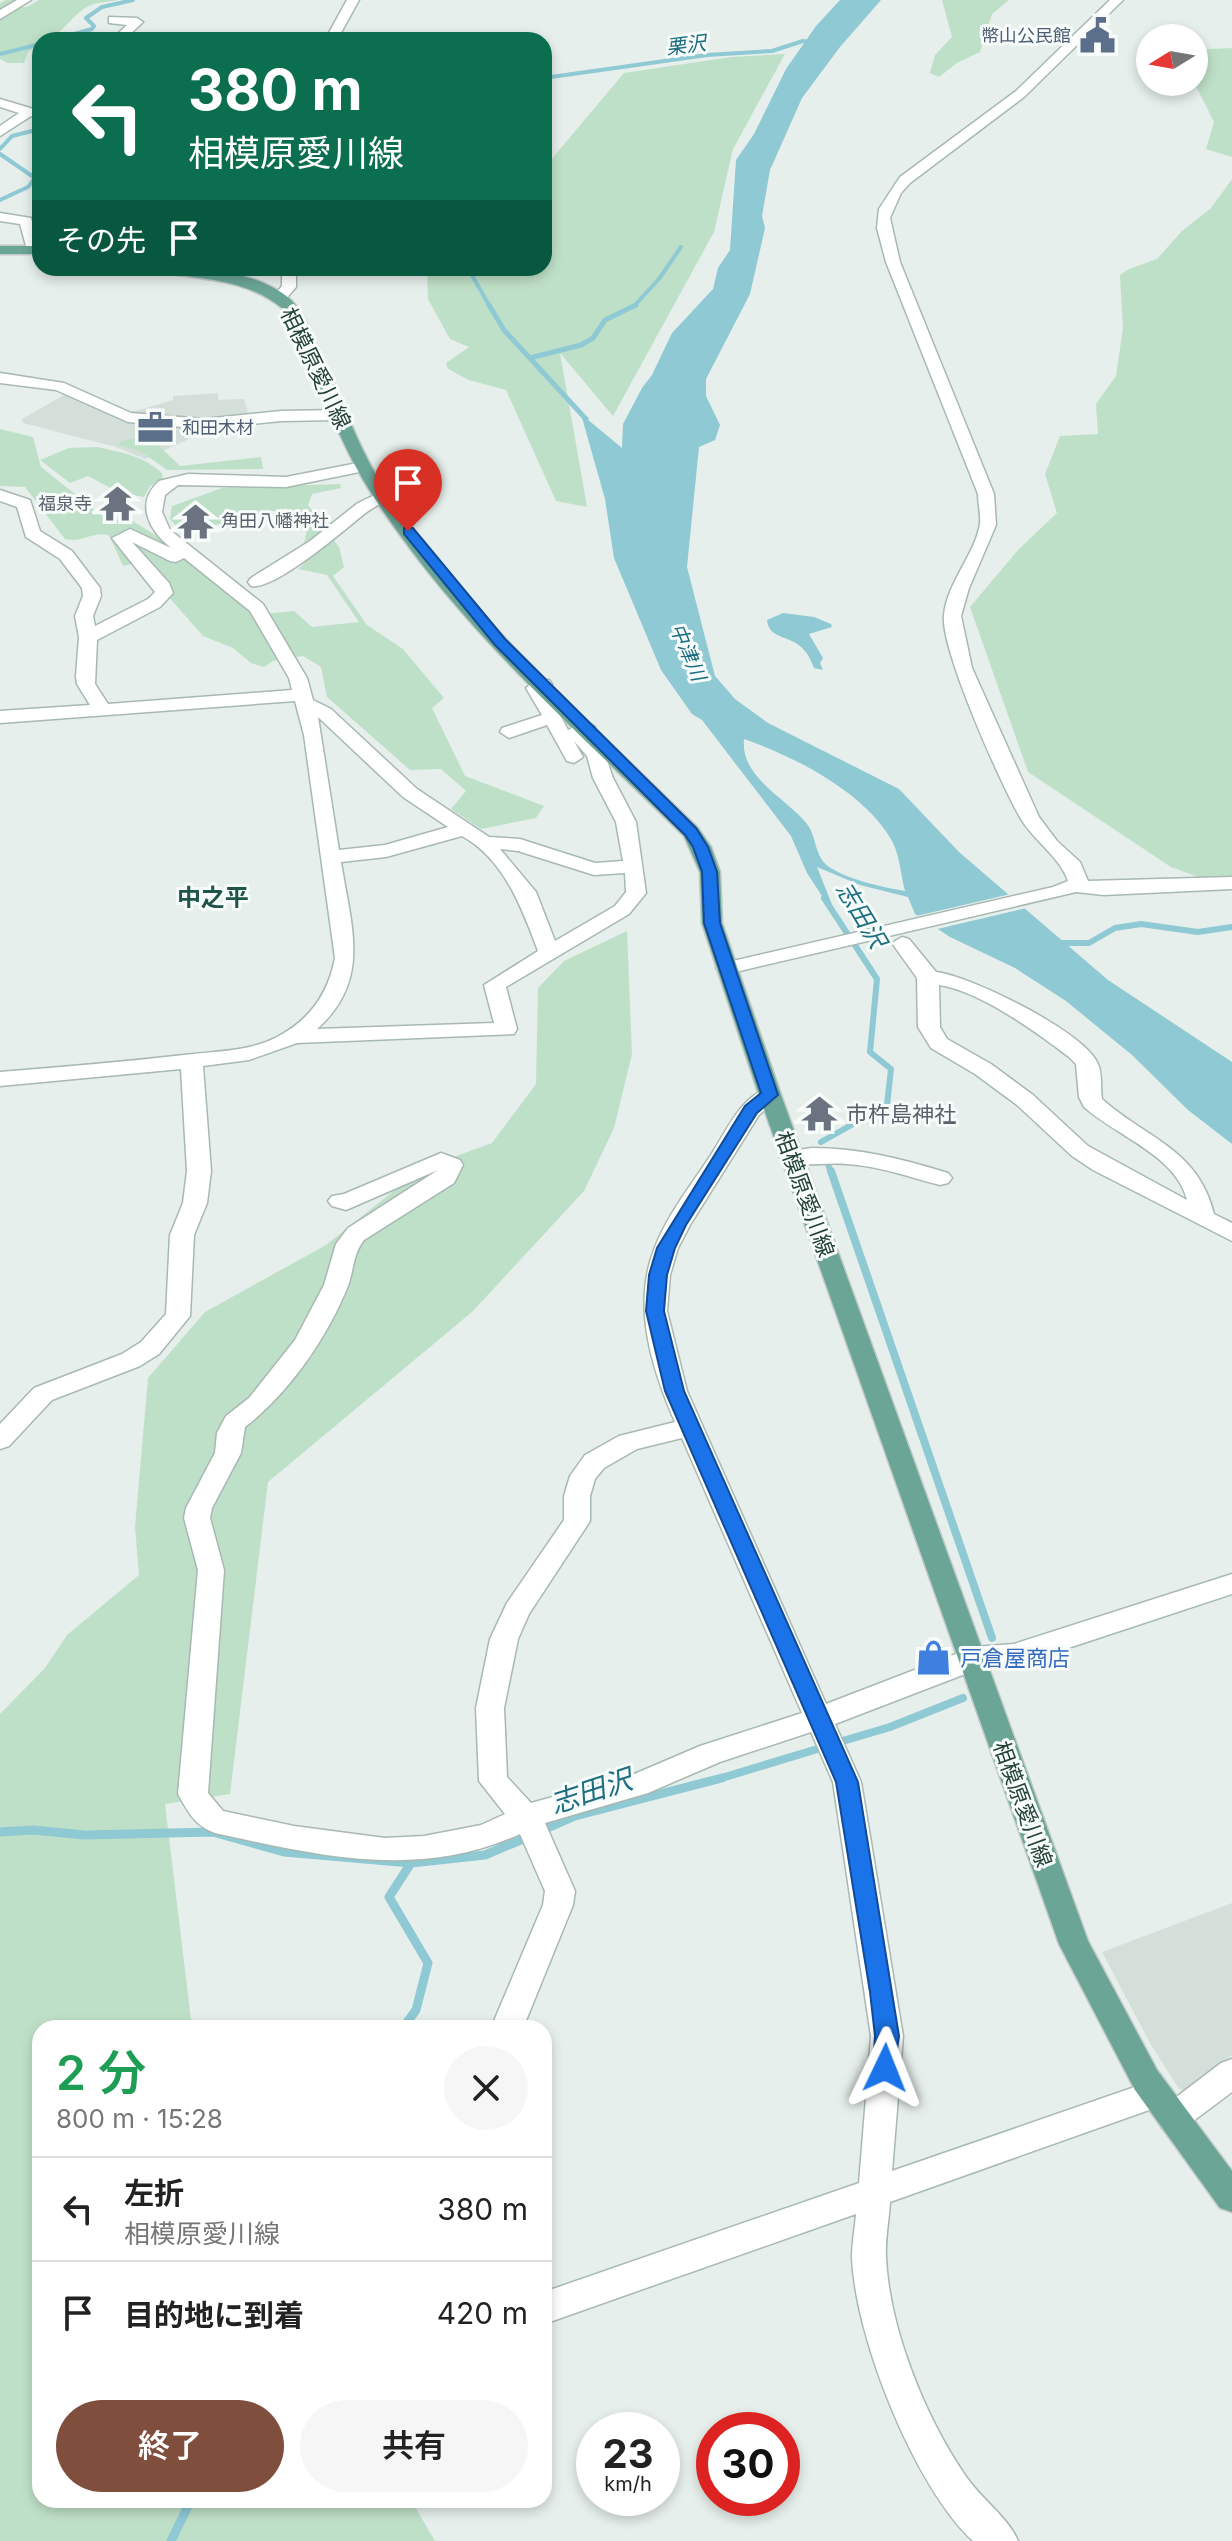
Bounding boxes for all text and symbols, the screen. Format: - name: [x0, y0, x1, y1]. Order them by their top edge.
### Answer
- public building icon: 幣山公民館: [1078, 17, 1116, 55]
- north arrow: [1136, 24, 1208, 96]
- map controls: [1136, 24, 1208, 96]
- place label: 幣山公民館: [981, 25, 1071, 46]
- water label: 栗沢: [665, 30, 710, 59]
- text: 380 m: [188, 56, 363, 124]
- icon: left: [56, 64, 160, 168]
- text: 相模原愛川線: [188, 131, 404, 175]
- icon: arrive: [162, 216, 206, 260]
- text: その先: [56, 222, 146, 258]
- street label: 相模原愛川線: [275, 303, 357, 433]
- office icon: 和田木材: [137, 409, 175, 447]
- place label: 和田木材: [182, 417, 254, 438]
- pin: [374, 449, 442, 531]
- icon: arrive: [386, 461, 430, 505]
- temple icon: 福泉寺: [99, 485, 137, 523]
- place label: 福泉寺: [38, 493, 92, 514]
- temple icon: 角田八幡神社: [176, 502, 214, 540]
- place label: 角田八幡神社: [221, 510, 329, 531]
- water label: 中津川: [665, 620, 712, 686]
- water label: 志田沢: [830, 876, 894, 956]
- district label: 中之平: [177, 883, 249, 912]
- temple icon: 市杵島神社: [801, 1095, 839, 1133]
- place label: 市杵島神社: [846, 1101, 956, 1127]
- street label: 相模原愛川線: [770, 1128, 840, 1260]
- shop icon: 戸倉屋商店: [915, 1639, 953, 1677]
- place label: 戸倉屋商店: [960, 1645, 1070, 1671]
- street label: 相模原愛川線: [988, 1738, 1058, 1870]
- water label: 志田沢: [546, 1761, 640, 1820]
- position arrow: [843, 2026, 927, 2110]
- text: 2 分: [56, 2043, 146, 2102]
- button: close: [444, 2046, 528, 2130]
- text: 800 m · 15:28: [56, 2103, 223, 2134]
- text: 左折: [124, 2175, 184, 2211]
- icon: left: [56, 2187, 100, 2231]
- text: 380 m: [437, 2191, 528, 2227]
- text: 相模原愛川線: [124, 2218, 280, 2249]
- icon: arrive: [56, 2291, 100, 2335]
- text: 420 m: [437, 2295, 528, 2331]
- text: 目的地に到着: [124, 2297, 304, 2333]
- button: 終了: [56, 2400, 284, 2492]
- button: 共有: [300, 2400, 528, 2492]
- speed limit sign: 30: [696, 2412, 800, 2516]
- text: 23: [602, 2429, 654, 2478]
- text: km/h: [604, 2472, 652, 2496]

